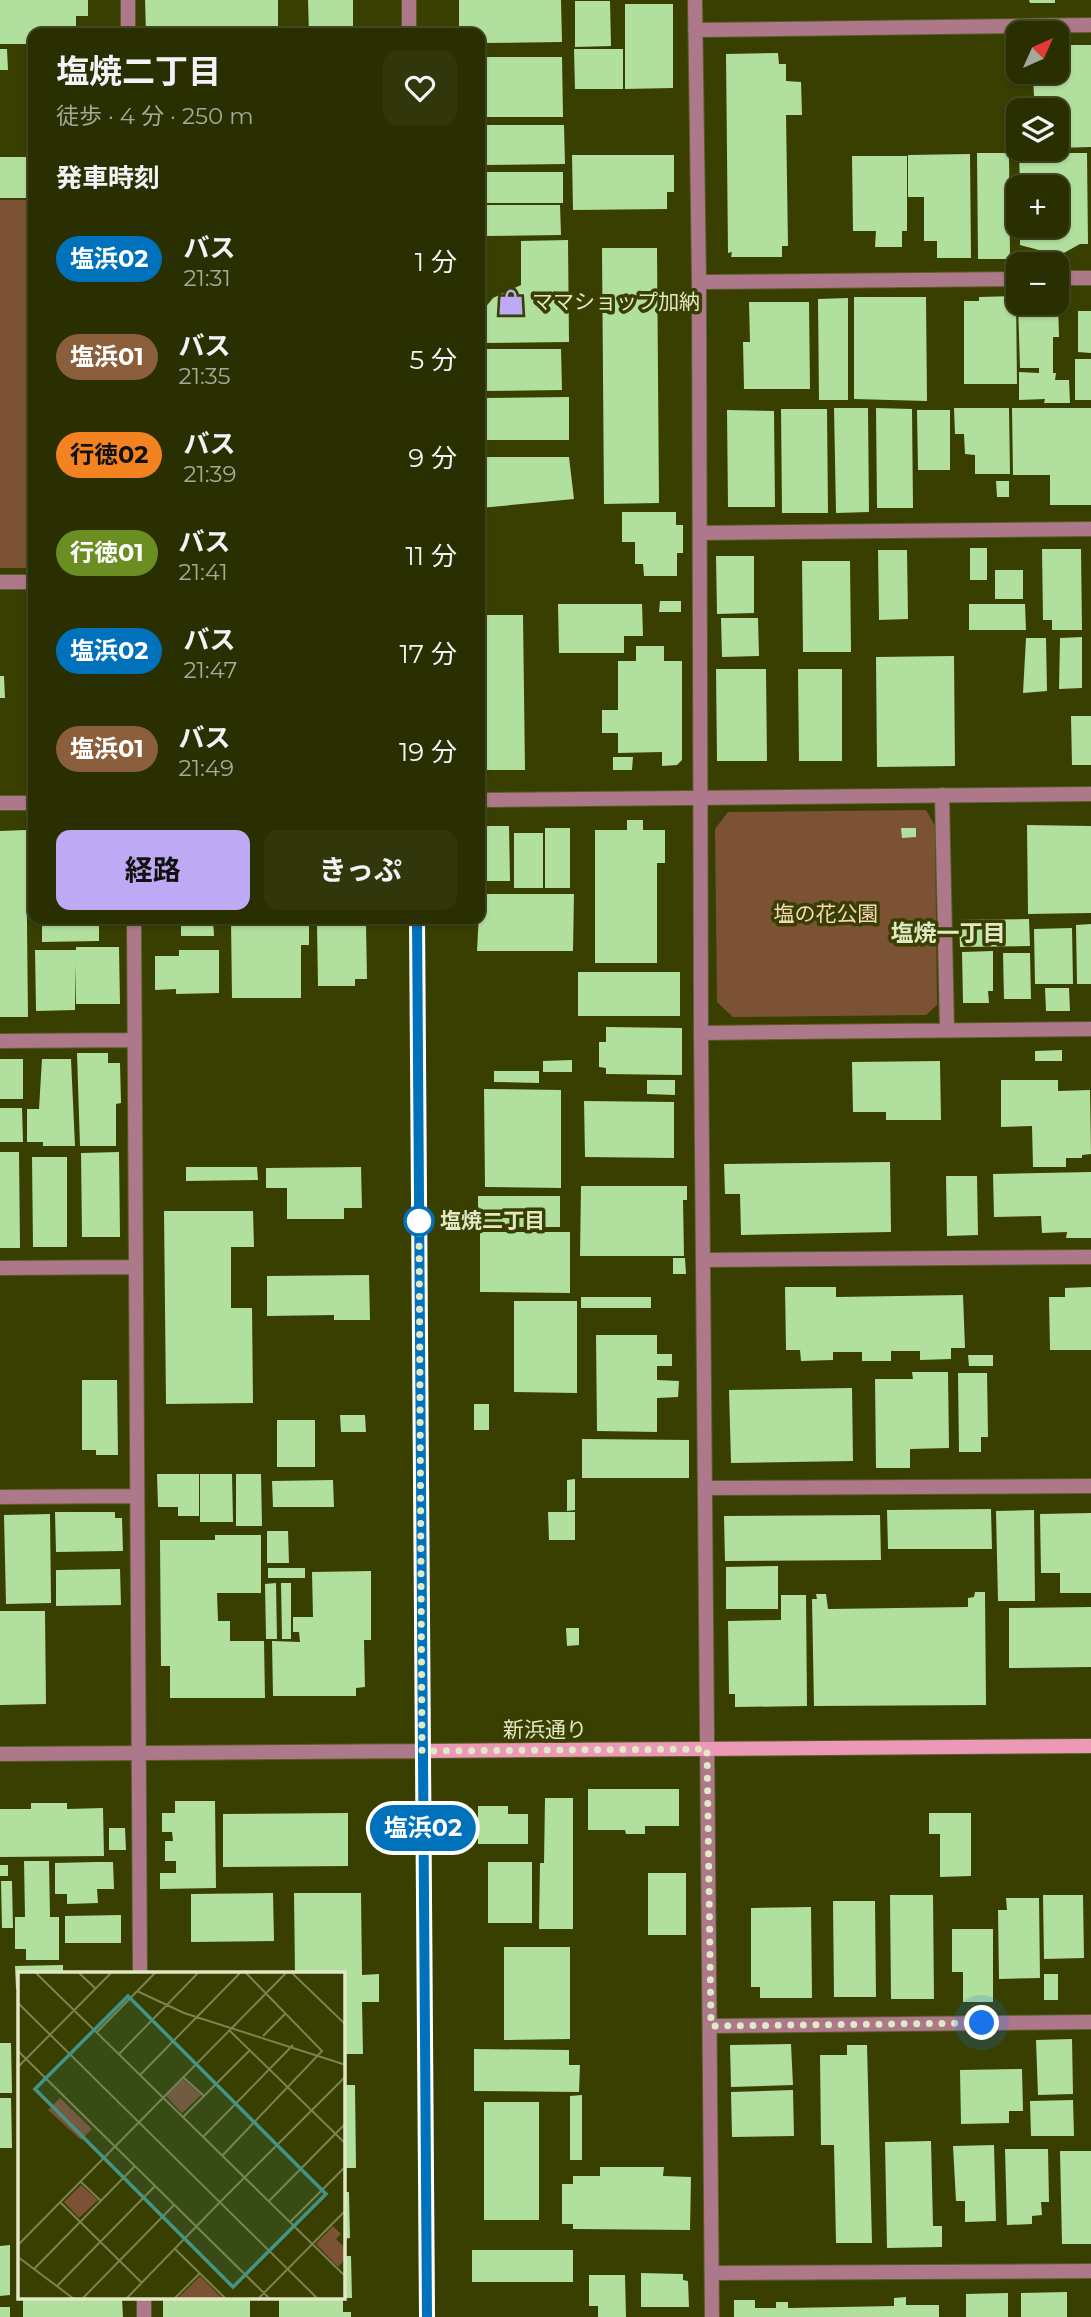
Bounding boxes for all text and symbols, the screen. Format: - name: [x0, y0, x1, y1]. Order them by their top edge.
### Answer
- north arrow: [1006, 21, 1069, 84]
- map controls: [1006, 21, 1069, 315]
- text: 塩焼二丁目: [56, 51, 221, 91]
- button: heart: [383, 51, 457, 125]
- button: layers: [1006, 98, 1069, 161]
- text: 徒歩 · 4 分 · 250 m: [56, 102, 254, 130]
- text: 発車時刻: [56, 162, 160, 194]
- button: +: [1006, 175, 1069, 238]
- text: バス: [183, 232, 235, 264]
- text: 塩浜02: [70, 244, 148, 273]
- text: 1 分: [415, 246, 457, 278]
- button: −: [1006, 252, 1069, 315]
- text: 21:31: [183, 264, 231, 292]
- shop icon: ママショップ加納: [496, 287, 526, 317]
- place label: ママショップ加納: [532, 289, 700, 314]
- text: バス: [179, 330, 231, 362]
- text: 塩浜01: [70, 342, 144, 371]
- text: 5 分: [409, 344, 457, 376]
- text: 21:35: [179, 362, 231, 390]
- text: バス: [183, 428, 235, 460]
- text: 行徳02: [70, 440, 148, 469]
- text: 9 分: [408, 442, 457, 474]
- text: 21:39: [183, 460, 237, 488]
- text: バス: [179, 526, 231, 558]
- text: 行徳01: [70, 538, 144, 567]
- text: 11 分: [405, 540, 457, 572]
- text: 21:41: [179, 558, 228, 586]
- text: バス: [183, 624, 235, 656]
- text: 塩浜02: [70, 636, 148, 665]
- text: 17 分: [399, 638, 457, 670]
- text: 21:47: [183, 656, 237, 684]
- text: バス: [179, 722, 231, 754]
- text: 塩浜01: [70, 734, 144, 763]
- text: 19 分: [399, 736, 457, 768]
- text: 21:49: [179, 754, 234, 782]
- button: 経路: [56, 830, 250, 910]
- button: きっぷ: [264, 830, 457, 910]
- park label: 塩の花公園: [774, 901, 879, 926]
- district label: 塩焼一丁目: [891, 919, 1006, 947]
- marker: 塩焼二丁目: [404, 1206, 434, 1236]
- place label: 塩焼二丁目: [440, 1208, 545, 1233]
- street label: 新浜通り: [503, 1717, 587, 1742]
- line badge: 塩浜02: [374, 1805, 472, 1851]
- text: 塩浜02: [384, 1813, 462, 1842]
- inset map: [18, 1972, 345, 2300]
- your location: [964, 2005, 999, 2040]

